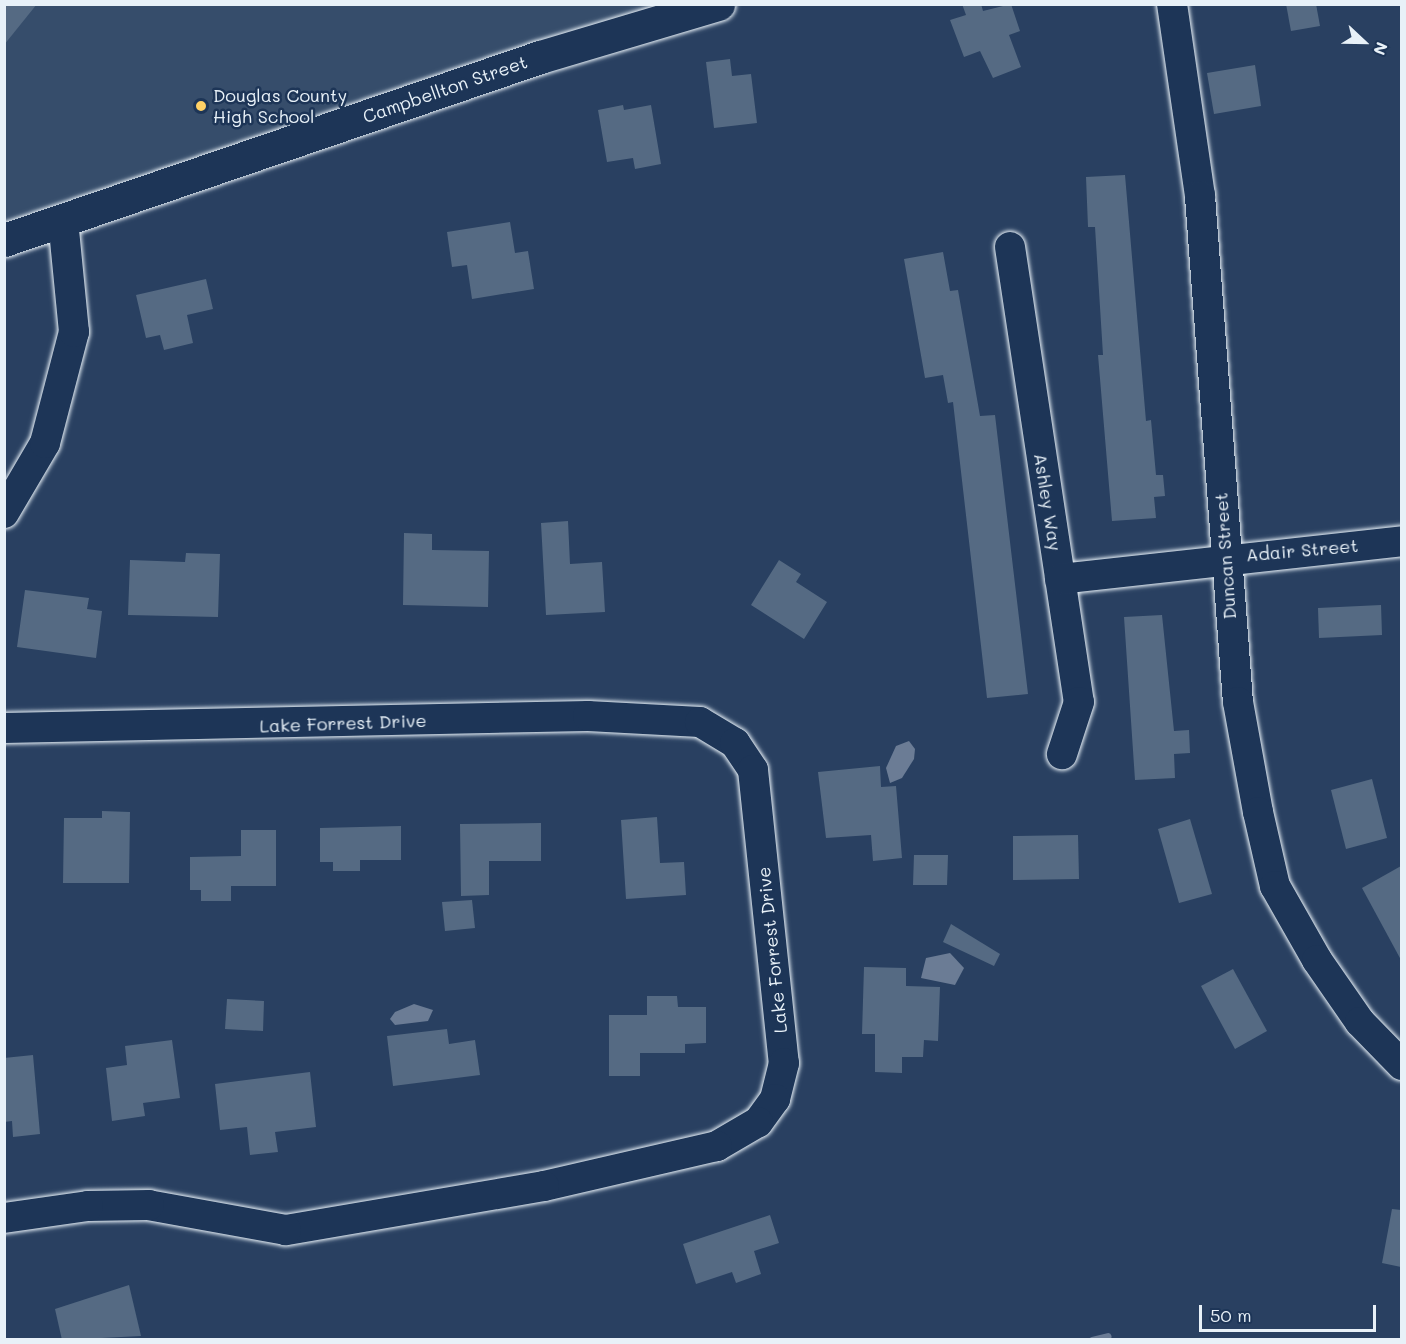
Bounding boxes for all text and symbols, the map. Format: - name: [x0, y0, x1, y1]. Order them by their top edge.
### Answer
- north arrow: [1334, 12, 1394, 72]
- text: N: [1369, 39, 1393, 58]
- street label: Campbellton Street: [360, 51, 530, 127]
- place label: Douglas County High School: [213, 85, 347, 128]
- marker: Douglas County High School: [194, 99, 208, 113]
- street label: Ashley Way: [1030, 452, 1066, 552]
- street label: Duncan Street: [1210, 492, 1240, 620]
- street label: Adair Street: [1245, 534, 1359, 566]
- street label: Lake Forrest Drive: [259, 709, 427, 737]
- street label: Lake Forrest Drive: [753, 866, 791, 1034]
- scale bar: [1202, 1293, 1379, 1331]
- text: 50 m: [1210, 1303, 1252, 1327]

